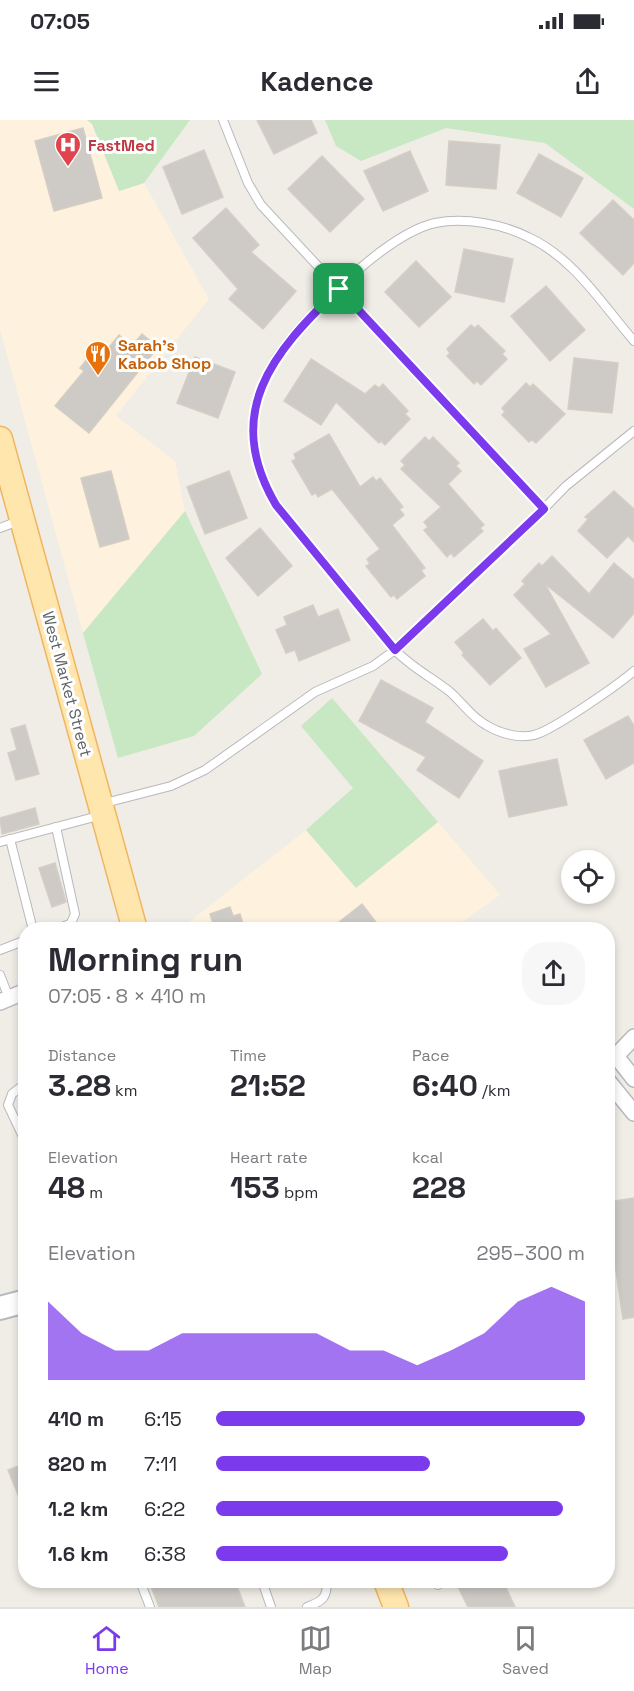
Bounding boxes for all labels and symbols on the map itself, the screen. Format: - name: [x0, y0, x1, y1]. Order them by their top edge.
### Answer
- hospital icon: FastMed: [53, 130, 83, 168]
- place label: FastMed: [88, 135, 155, 156]
- pin: [313, 263, 364, 314]
- place label: Sarah's Kabob Shop: [118, 335, 211, 374]
- restaurant icon: Sarah's Kabob Shop: [83, 339, 113, 377]
- street label: West Market Street: [37, 609, 97, 759]

